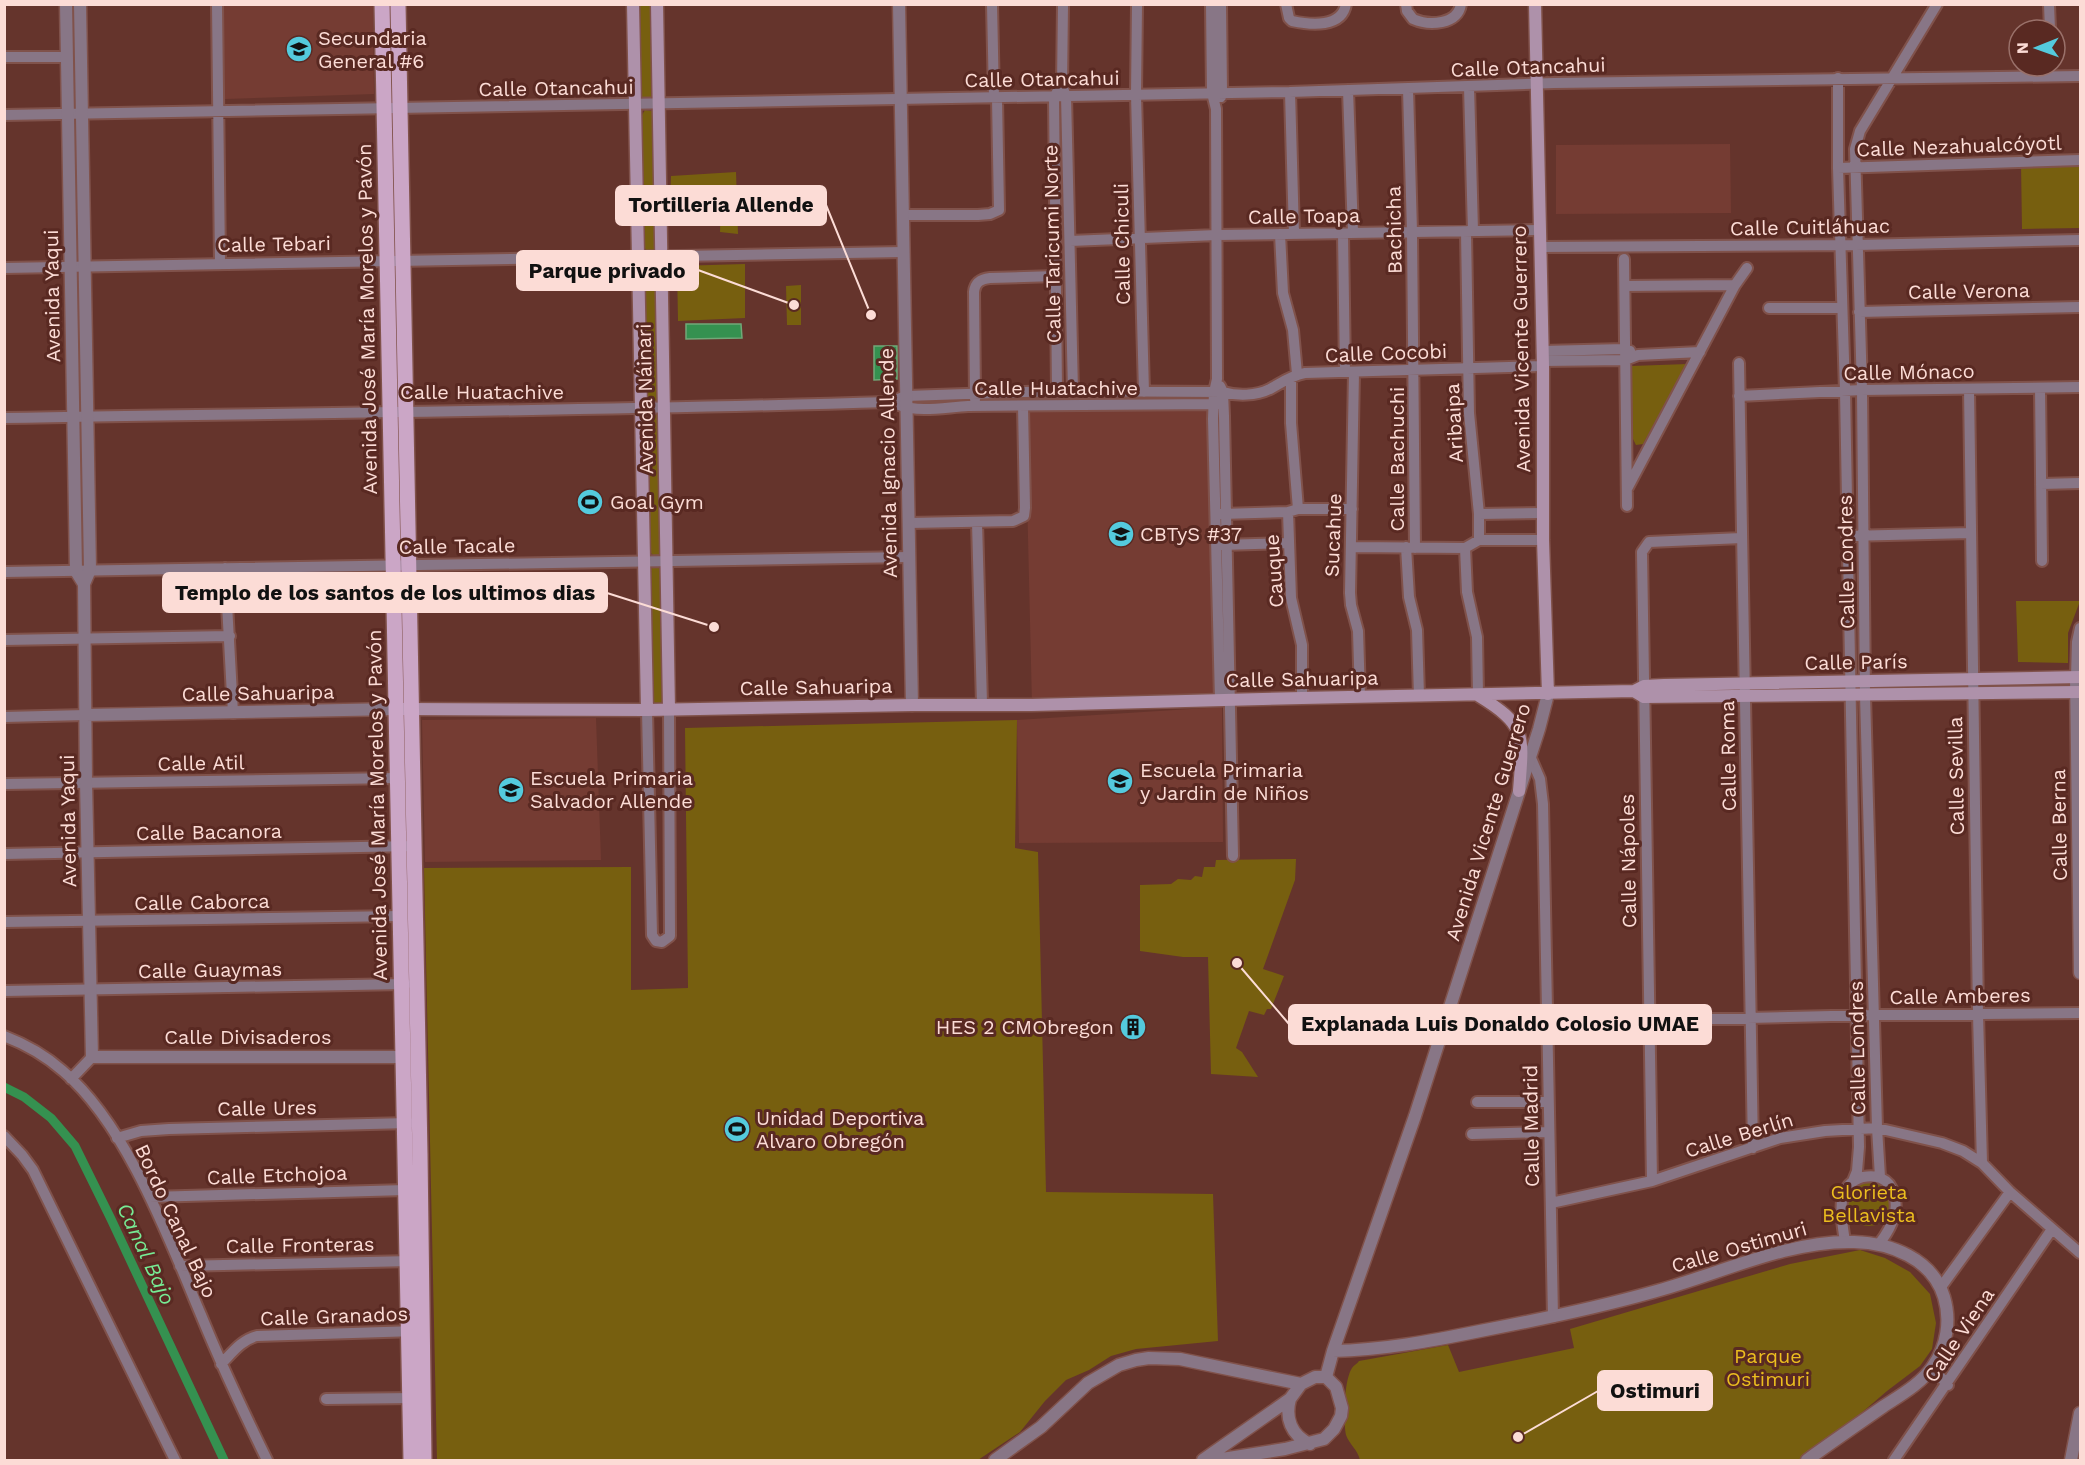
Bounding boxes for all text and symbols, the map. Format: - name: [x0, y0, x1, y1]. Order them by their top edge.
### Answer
- north arrow: [2007, 18, 2067, 78]
- place label: Secundaria General #6: [318, 26, 427, 73]
- school or university icon: Secundaria General #6: [284, 34, 314, 64]
- text: N: [2013, 42, 2032, 54]
- street label: Calle Otancahui: [1450, 52, 1606, 82]
- street label: Calle Otancahui: [964, 66, 1120, 92]
- street label: Calle Otancahui: [478, 75, 634, 101]
- street label: Calle Nezahualcóyotl: [1856, 130, 2062, 162]
- street label: Avenida José María Morelos y Pavón: [352, 143, 382, 495]
- street label: Calle Taricumi Norte: [1038, 144, 1066, 344]
- street label: Calle Chiculi: [1109, 183, 1135, 305]
- callout: Tortilleria Allende: [616, 186, 826, 225]
- street label: Bachicha: [1381, 186, 1407, 274]
- text: Tortilleria Allende: [628, 192, 814, 217]
- street label: Calle Toapa: [1248, 203, 1360, 229]
- street label: Calle Cuitláhuac: [1730, 214, 1890, 240]
- street label: Avenida Vicente Guerrero: [1507, 225, 1535, 473]
- street label: Avenida Yaqui: [39, 229, 65, 363]
- street label: Calle Tebari: [217, 231, 331, 257]
- callout: Parque privado: [517, 251, 698, 290]
- text: Parque privado: [528, 258, 686, 283]
- street label: Calle Verona: [1908, 278, 2030, 304]
- street label: Avenida Náinari: [632, 323, 658, 475]
- street label: Calle Cocobi: [1324, 339, 1448, 367]
- street label: Avenida Ignacio Allende: [874, 348, 902, 578]
- street label: Calle Mónaco: [1843, 359, 1975, 385]
- street label: Calle Huatachive: [974, 376, 1138, 400]
- street label: Calle Huatachive: [400, 380, 564, 404]
- street label: Aribaipa: [1440, 383, 1468, 463]
- street label: Calle Bachuchi: [1385, 387, 1409, 531]
- sports icon: Goal Gym: [575, 487, 605, 517]
- place label: Goal Gym: [610, 490, 704, 514]
- street label: Sucahue: [1320, 493, 1346, 577]
- street label: Calle Londres: [1833, 495, 1859, 629]
- school or university icon: CBTyS #37: [1106, 519, 1136, 549]
- place label: CBTyS #37: [1140, 522, 1242, 546]
- street label: Calle Tacale: [398, 533, 516, 559]
- street label: Cauque: [1259, 533, 1289, 609]
- callout: Templo de los santos de los ultimos dias: [163, 573, 607, 612]
- text: Templo de los santos de los ultimos dias: [175, 580, 595, 605]
- street label: Avenida José María Morelos y Pavón: [362, 629, 392, 981]
- street label: Calle París: [1804, 649, 1908, 675]
- street label: Calle Sahuaripa: [1225, 666, 1379, 692]
- street label: Calle Sahuaripa: [739, 674, 893, 700]
- street label: Calle Sahuaripa: [181, 680, 335, 706]
- street label: Avenida Vicente Guerrero: [1440, 700, 1536, 944]
- street label: Calle Roma: [1715, 700, 1741, 812]
- street label: Calle Sevilla: [1943, 716, 1969, 836]
- street label: Calle Atil: [157, 750, 245, 776]
- street label: Avenida Yaqui: [55, 754, 81, 888]
- place label: Escuela Primaria y Jardin de Niños: [1140, 758, 1309, 805]
- place label: Escuela Primaria Salvador Allende: [530, 766, 693, 813]
- school or university icon: Escuela Primaria y Jardin de Niños: [1105, 766, 1135, 796]
- street label: Calle Berna: [2046, 769, 2072, 881]
- school or university icon: Escuela Primaria Salvador Allende: [496, 775, 526, 805]
- street label: Calle Nápoles: [1615, 794, 1641, 928]
- street label: Calle Bacanora: [136, 819, 282, 845]
- street label: Calle Caborca: [134, 889, 270, 915]
- street label: Calle Guaymas: [138, 957, 282, 983]
- street label: Calle Londres: [1844, 981, 1870, 1115]
- street label: Calle Amberes: [1889, 983, 2031, 1009]
- callout: Explanada Luis Donaldo Colosio UMAE: [1289, 1005, 1711, 1044]
- text: Explanada Luis Donaldo Colosio UMAE: [1301, 1011, 1699, 1036]
- building icon: HES 2 CMObregon: [1118, 1012, 1148, 1042]
- place label: HES 2 CMObregon: [936, 1015, 1114, 1039]
- street label: Calle Divisaderos: [164, 1025, 332, 1049]
- street label: Calle Madrid: [1518, 1065, 1544, 1187]
- street label: Calle Ures: [217, 1095, 317, 1121]
- place label: Unidad Deportiva Alvaro Obregón: [756, 1106, 924, 1153]
- street label: Calle Berlín: [1682, 1107, 1796, 1163]
- sports icon: Unidad Deportiva Alvaro Obregón: [722, 1114, 752, 1144]
- street label: Bordo Canal Bajo: [130, 1140, 222, 1302]
- street label: Calle Etchojoa: [206, 1161, 348, 1189]
- park label: Glorieta Bellavista: [1822, 1180, 1916, 1227]
- water label: Canal Bajo: [111, 1199, 181, 1309]
- street label: Calle Ostimuri: [1669, 1216, 1809, 1278]
- street label: Calle Fronteras: [225, 1232, 375, 1258]
- street label: Calle Viena: [1919, 1283, 1999, 1387]
- street label: Calle Granados: [260, 1301, 408, 1331]
- park label: Parque Ostimuri: [1726, 1344, 1810, 1391]
- callout: Ostimuri: [1598, 1371, 1712, 1410]
- text: Ostimuri: [1610, 1378, 1700, 1403]

